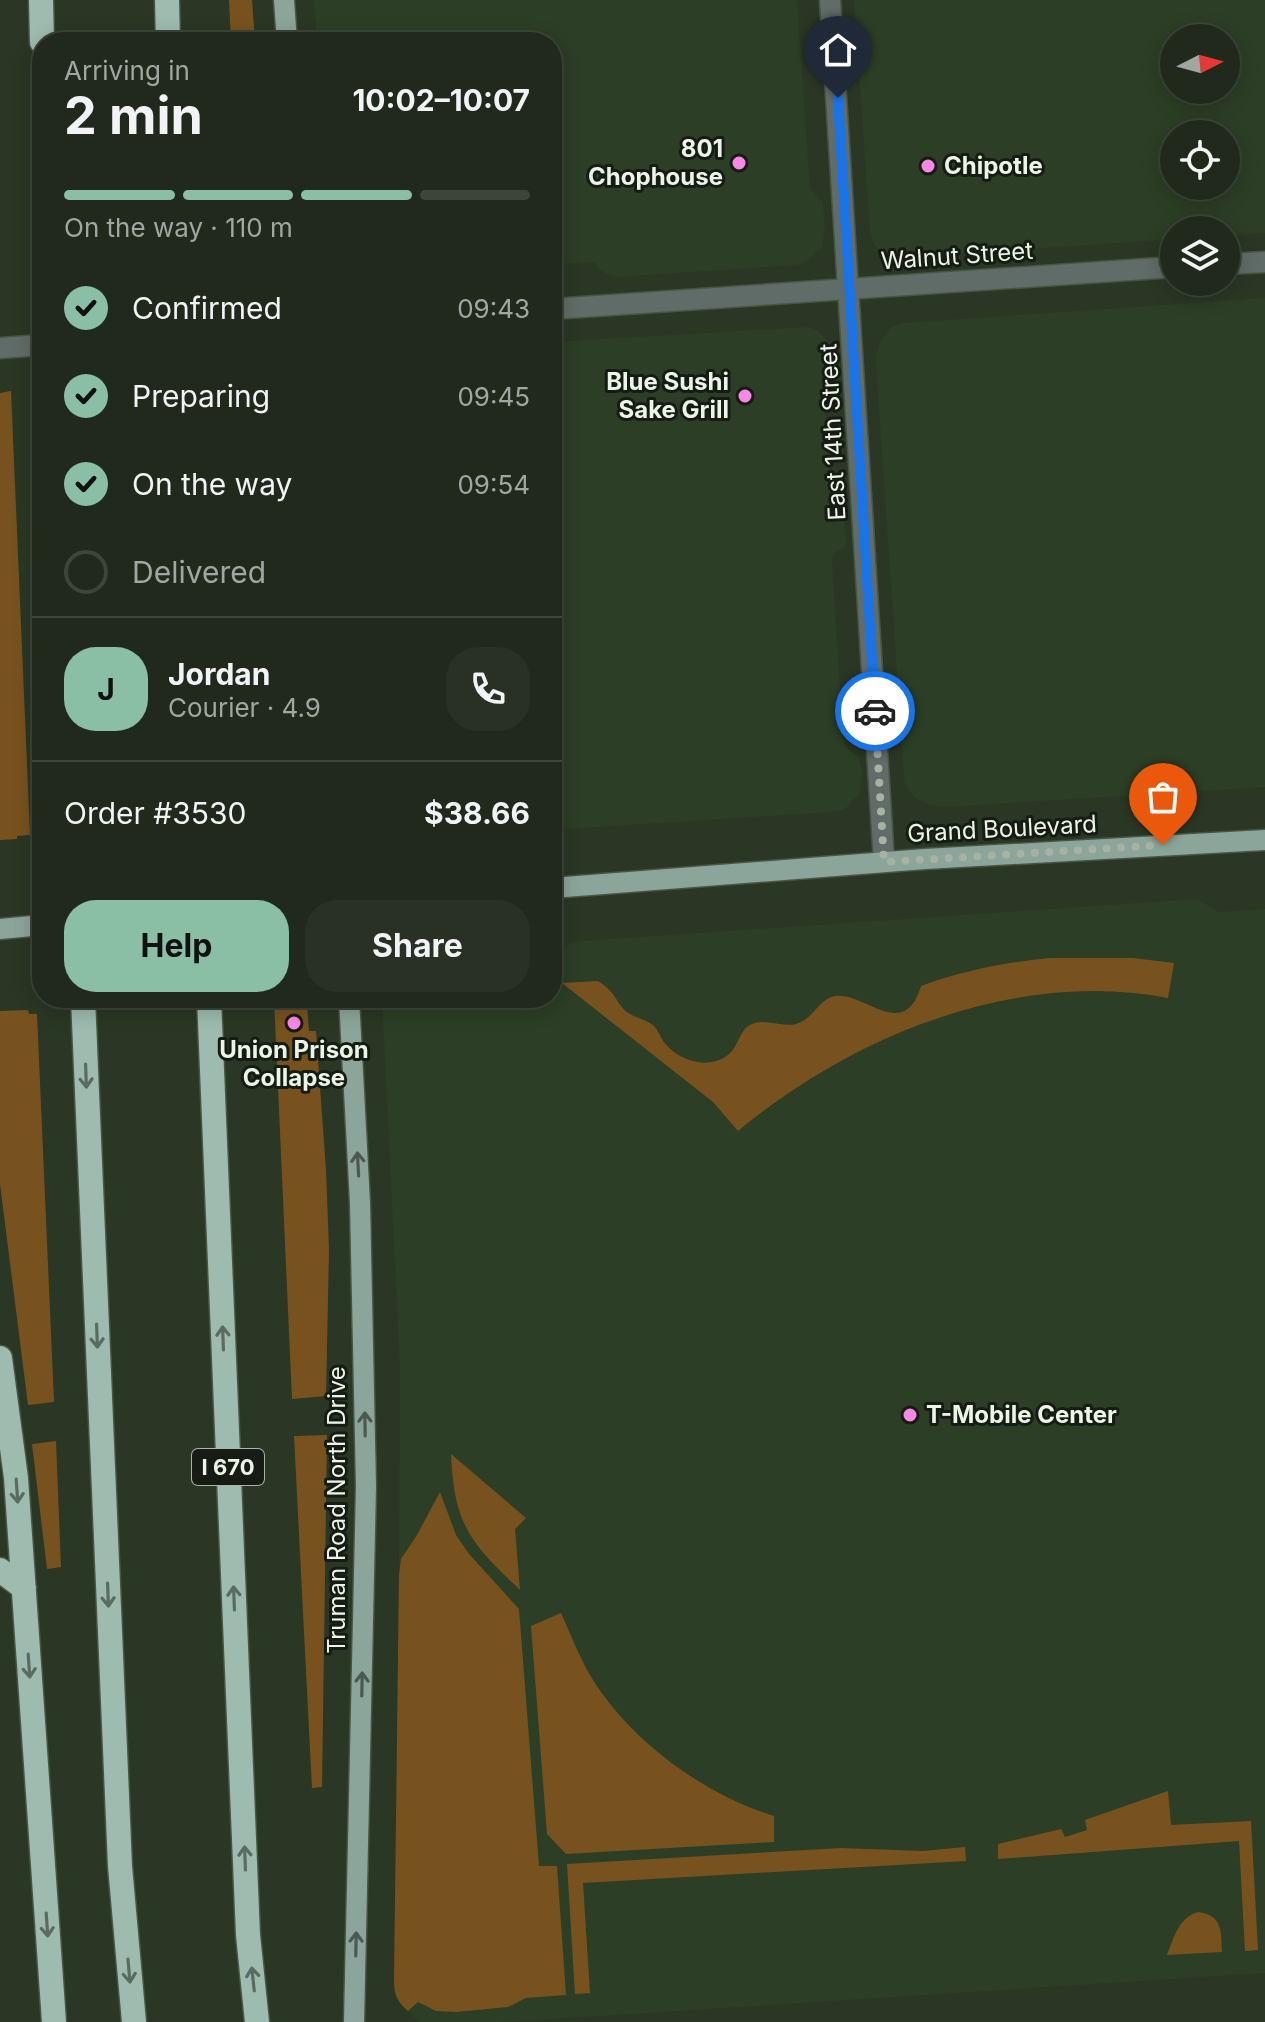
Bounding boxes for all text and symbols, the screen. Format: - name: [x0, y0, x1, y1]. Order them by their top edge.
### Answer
- pin: [804, 16, 872, 98]
- north arrow: [1160, 24, 1240, 104]
- map controls: [1160, 24, 1240, 296]
- icon: home: [816, 28, 860, 72]
- text: Arriving in: [64, 55, 190, 86]
- text: 10:02–10:07: [352, 82, 530, 118]
- text: 2 min: [64, 84, 203, 147]
- button: locate: [1160, 120, 1240, 200]
- place label: 801 Chophouse: [588, 134, 723, 191]
- place label: Chipotle: [944, 151, 1043, 180]
- marker: 801 Chophouse: [730, 154, 748, 172]
- marker: Chipotle: [919, 157, 937, 175]
- text: On the way · 110 m: [64, 212, 293, 243]
- button: layers: [1160, 216, 1240, 296]
- street label: Walnut Street: [880, 236, 1034, 275]
- icon: check: [64, 286, 108, 330]
- text: Confirmed: [132, 290, 282, 326]
- text: 09:43: [457, 293, 530, 324]
- street label: East 14th Street: [813, 343, 852, 521]
- place label: Blue Sushi Sake Grill: [606, 367, 729, 424]
- icon: check: [64, 374, 108, 418]
- text: Preparing: [132, 378, 270, 414]
- text: 09:45: [457, 381, 530, 412]
- marker: Blue Sushi Sake Grill: [736, 387, 754, 405]
- icon: check: [64, 462, 108, 506]
- text: On the way: [132, 466, 292, 502]
- text: 09:54: [457, 469, 530, 500]
- text: Delivered: [132, 554, 266, 590]
- button: phone: [446, 647, 530, 731]
- text: Jordan: [168, 656, 270, 692]
- text: J: [97, 671, 115, 707]
- courier: [835, 671, 915, 751]
- icon: car: [853, 689, 897, 733]
- text: Courier · 4.9: [168, 692, 321, 723]
- pin: [1129, 763, 1197, 845]
- icon: bag: [1141, 775, 1185, 819]
- text: Order #3530: [64, 795, 247, 831]
- text: $38.66: [424, 795, 530, 831]
- street label: Grand Boulevard: [906, 809, 1098, 848]
- button: Help: [64, 900, 289, 992]
- button: Share: [305, 900, 530, 992]
- marker: Union Prison Collapse: [285, 1014, 303, 1032]
- place label: Union Prison Collapse: [219, 1035, 369, 1092]
- one-way arrow: [79, 1062, 94, 1089]
- one-way arrow: [350, 1151, 365, 1178]
- one-way arrow: [90, 1322, 105, 1349]
- one-way arrow: [215, 1325, 230, 1352]
- street label: Truman Road North Drive: [322, 1366, 351, 1654]
- place label: T-Mobile Center: [926, 1400, 1117, 1429]
- marker: T-Mobile Center: [901, 1406, 919, 1424]
- one-way arrow: [357, 1411, 372, 1438]
- road number: I 670: [192, 1449, 264, 1485]
- one-way arrow: [10, 1477, 25, 1504]
- one-way arrow: [101, 1581, 116, 1608]
- one-way arrow: [226, 1585, 241, 1612]
- one-way arrow: [22, 1652, 37, 1679]
- one-way arrow: [354, 1671, 369, 1698]
- one-way arrow: [237, 1845, 252, 1872]
- one-way arrow: [40, 1911, 55, 1938]
- one-way arrow: [348, 1931, 363, 1958]
- one-way arrow: [122, 1957, 137, 1984]
- one-way arrow: [245, 1966, 260, 1993]

